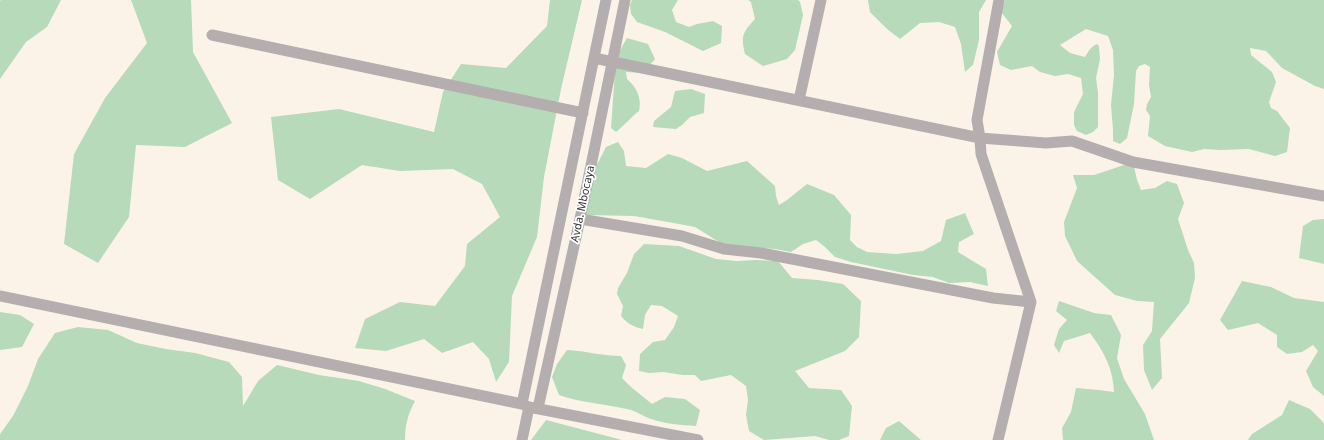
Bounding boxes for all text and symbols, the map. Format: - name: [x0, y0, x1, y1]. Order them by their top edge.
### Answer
- street label: Avda. Mbocaya: [568, 164, 598, 244]

